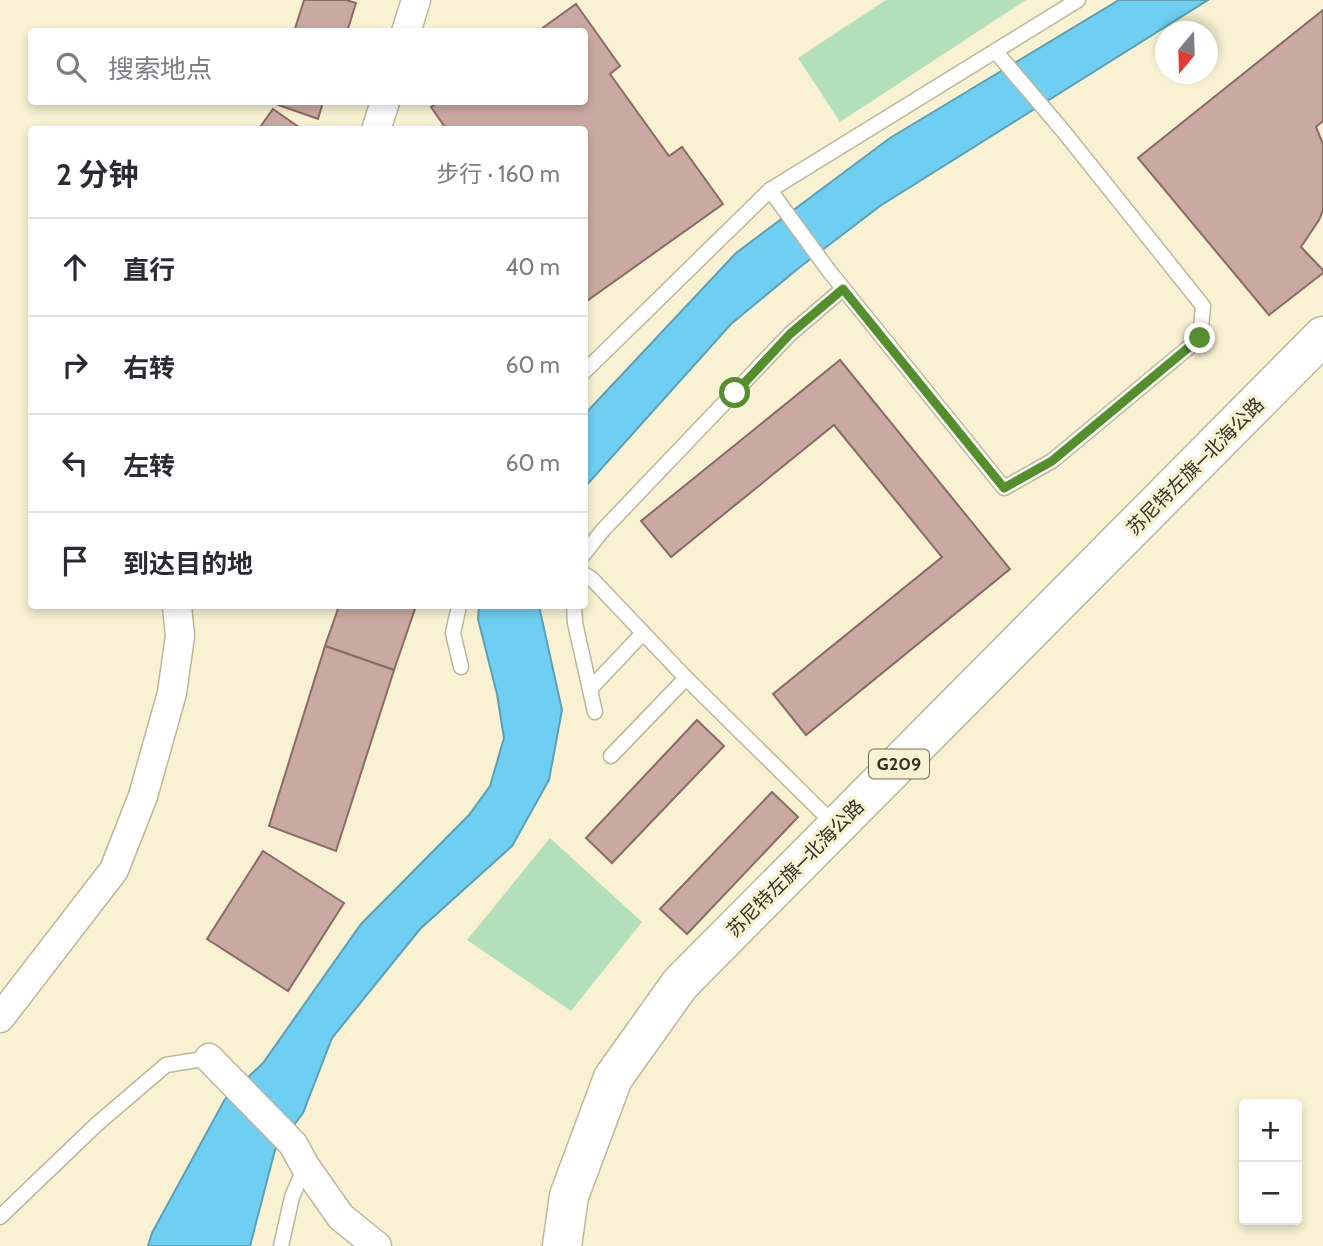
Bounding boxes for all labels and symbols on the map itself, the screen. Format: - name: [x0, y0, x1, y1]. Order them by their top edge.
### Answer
- north arrow: [1155, 21, 1218, 84]
- route end: [1184, 322, 1215, 353]
- route start: [719, 377, 750, 408]
- street label: 苏尼特左旗—北海公路: [1122, 393, 1269, 540]
- road number: G209: [869, 750, 929, 778]
- street label: 苏尼特左旗—北海公路: [722, 795, 869, 942]

